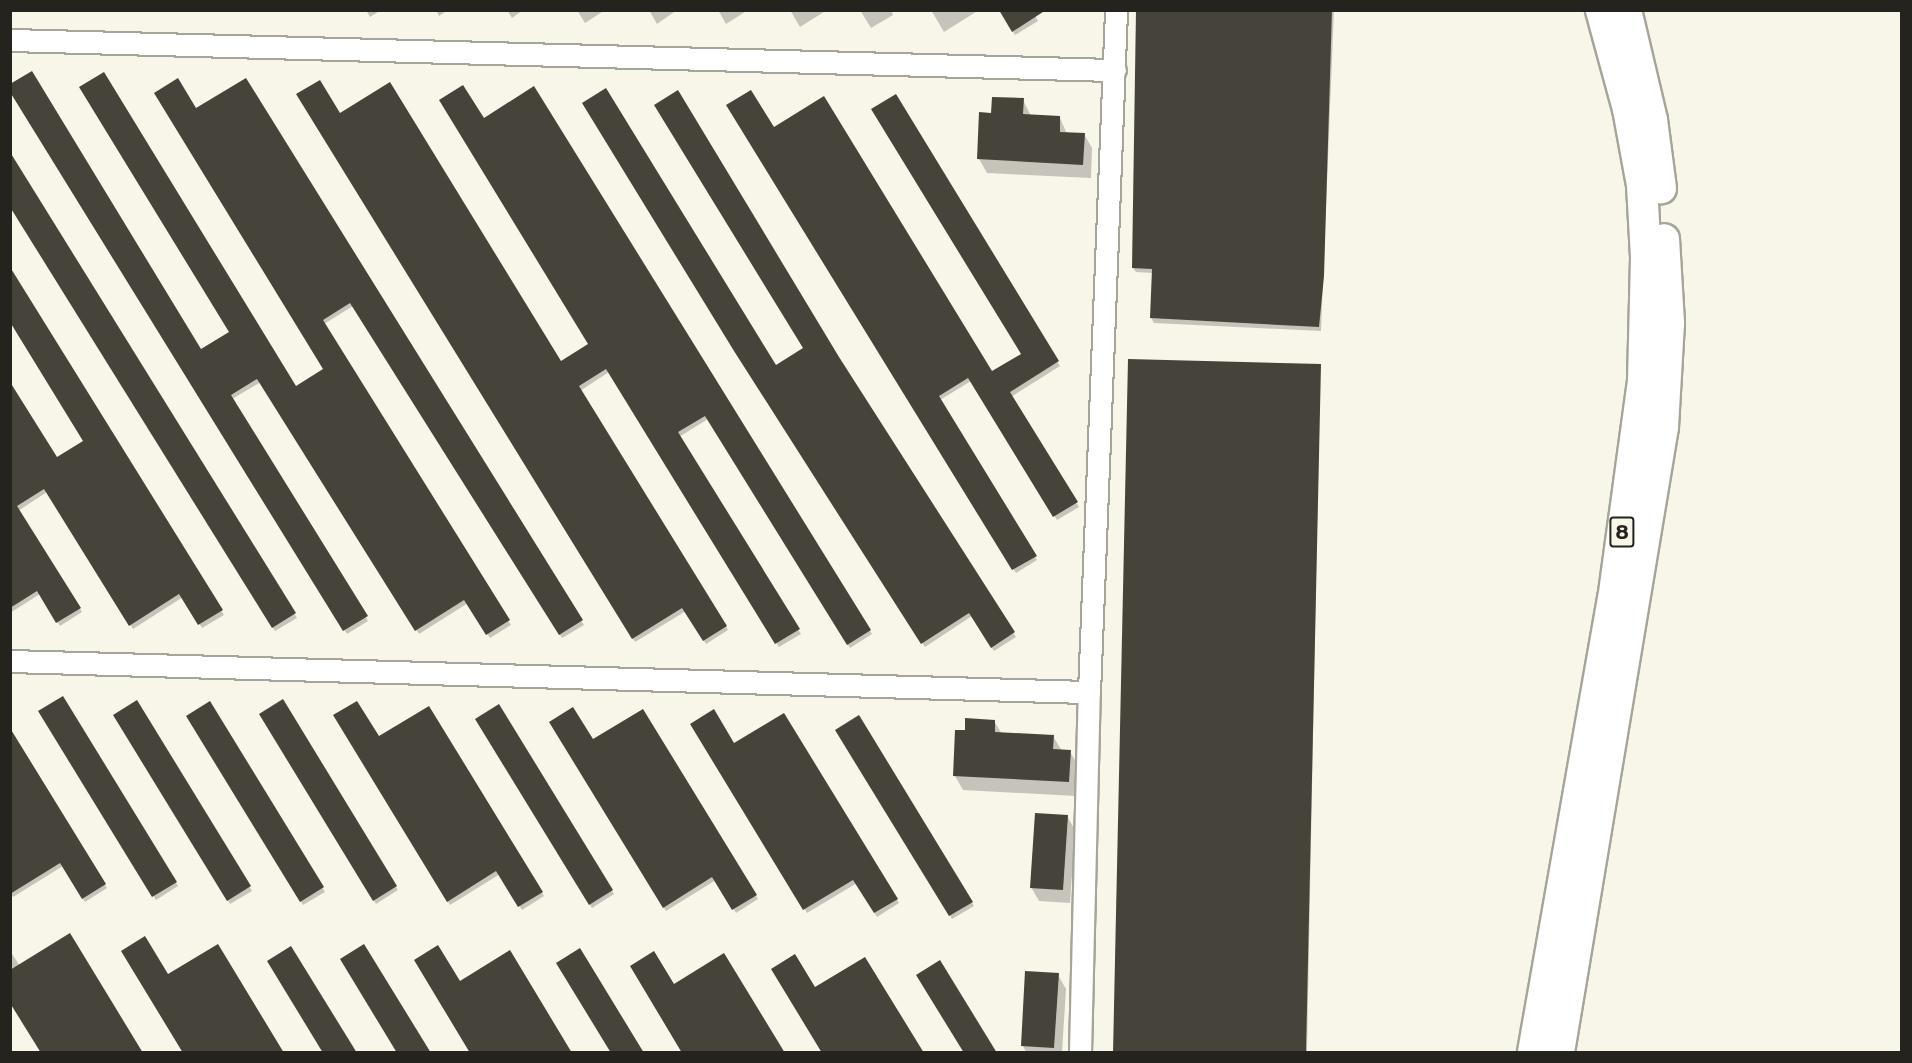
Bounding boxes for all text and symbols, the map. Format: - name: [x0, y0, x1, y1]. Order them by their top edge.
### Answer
- road number: 8: [1608, 515, 1636, 549]

